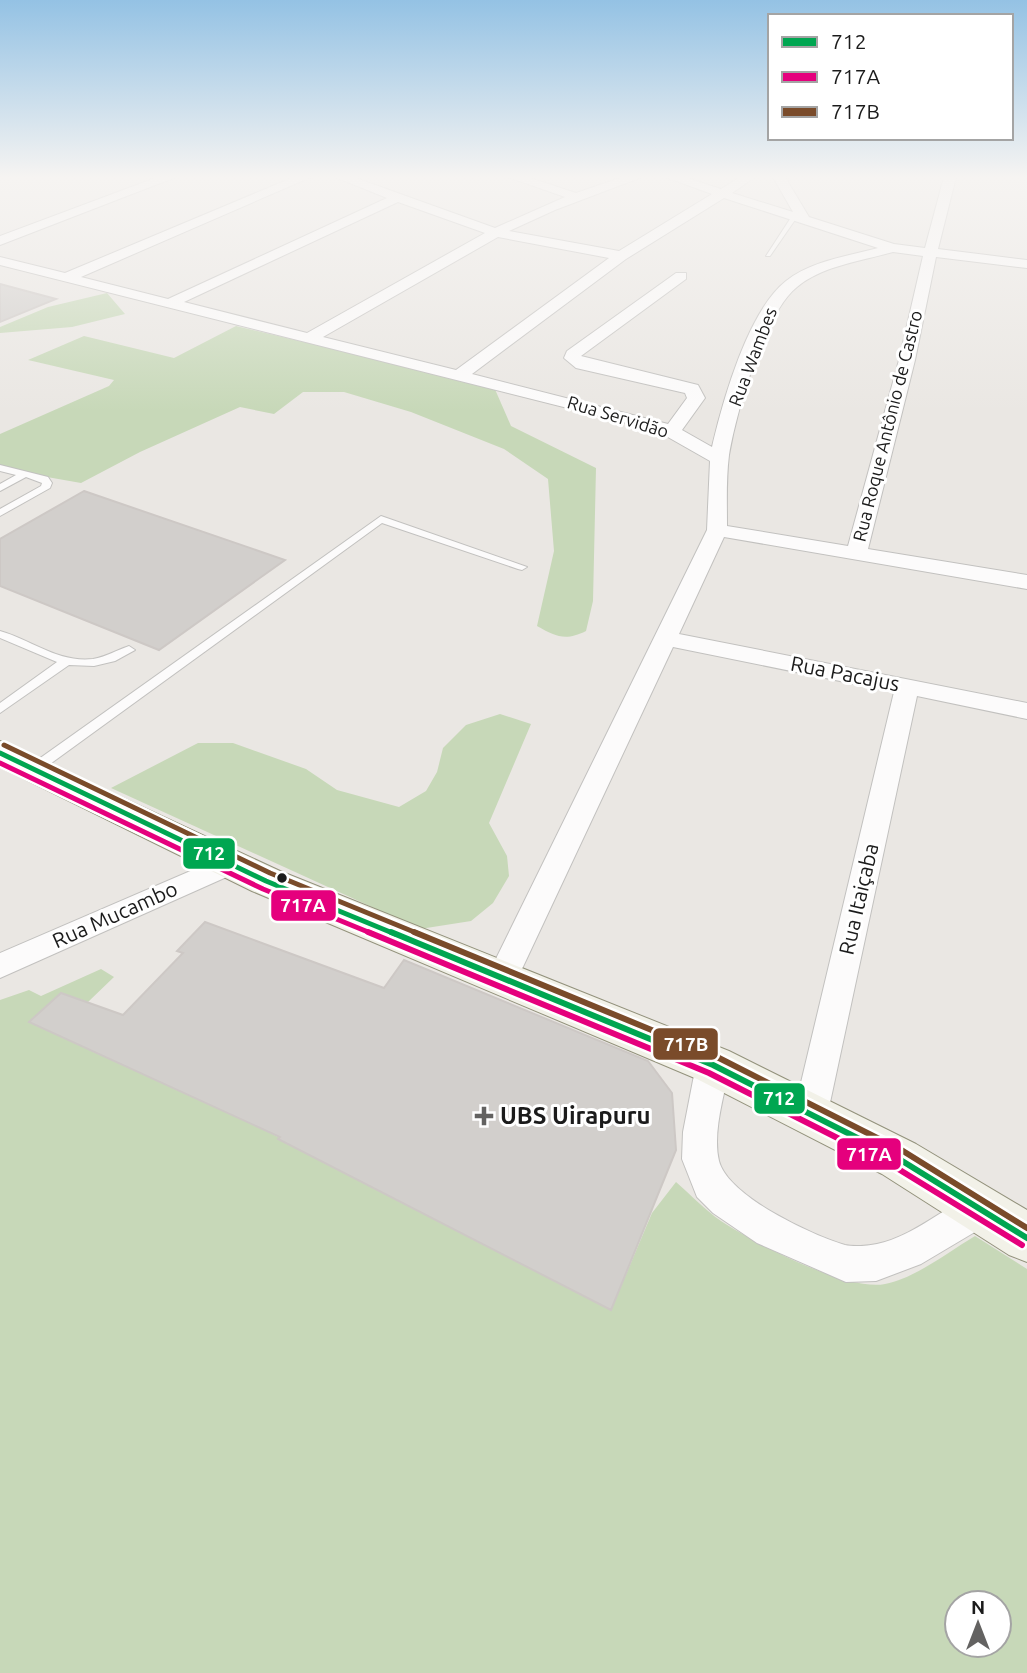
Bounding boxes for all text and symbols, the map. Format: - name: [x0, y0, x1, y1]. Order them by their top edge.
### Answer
- legend: [768, 14, 1013, 140]
- text: 712: [831, 29, 867, 53]
- text: 717A: [831, 64, 881, 88]
- text: 717B: [831, 99, 880, 123]
- street label: Rua Wambes: [724, 304, 780, 409]
- street label: Rua Roque Antônio de Castro: [849, 308, 925, 543]
- street label: Rua Servidão: [565, 391, 671, 441]
- street label: Rua Pacajus: [789, 651, 902, 695]
- line badge: 712: [182, 837, 236, 870]
- street label: Rua Itaiçaba: [834, 841, 883, 957]
- text: 712: [193, 842, 225, 864]
- unlabelled marker: [275, 871, 289, 885]
- street label: Rua Mucambo: [48, 876, 181, 952]
- line badge: 717A: [270, 889, 337, 922]
- text: 717A: [280, 894, 326, 916]
- line badge: 717B: [652, 1027, 719, 1061]
- text: 717B: [664, 1033, 708, 1055]
- line badge: 712: [753, 1082, 806, 1115]
- text: 712: [763, 1087, 795, 1109]
- place label: UBS Uirapuru: [500, 1102, 651, 1129]
- marker: UBS Uirapuru: [474, 1106, 494, 1126]
- line badge: 717A: [836, 1137, 902, 1171]
- text: 717A: [846, 1143, 892, 1165]
- north arrow: [943, 1589, 1013, 1659]
- text: N: [971, 1596, 985, 1618]

